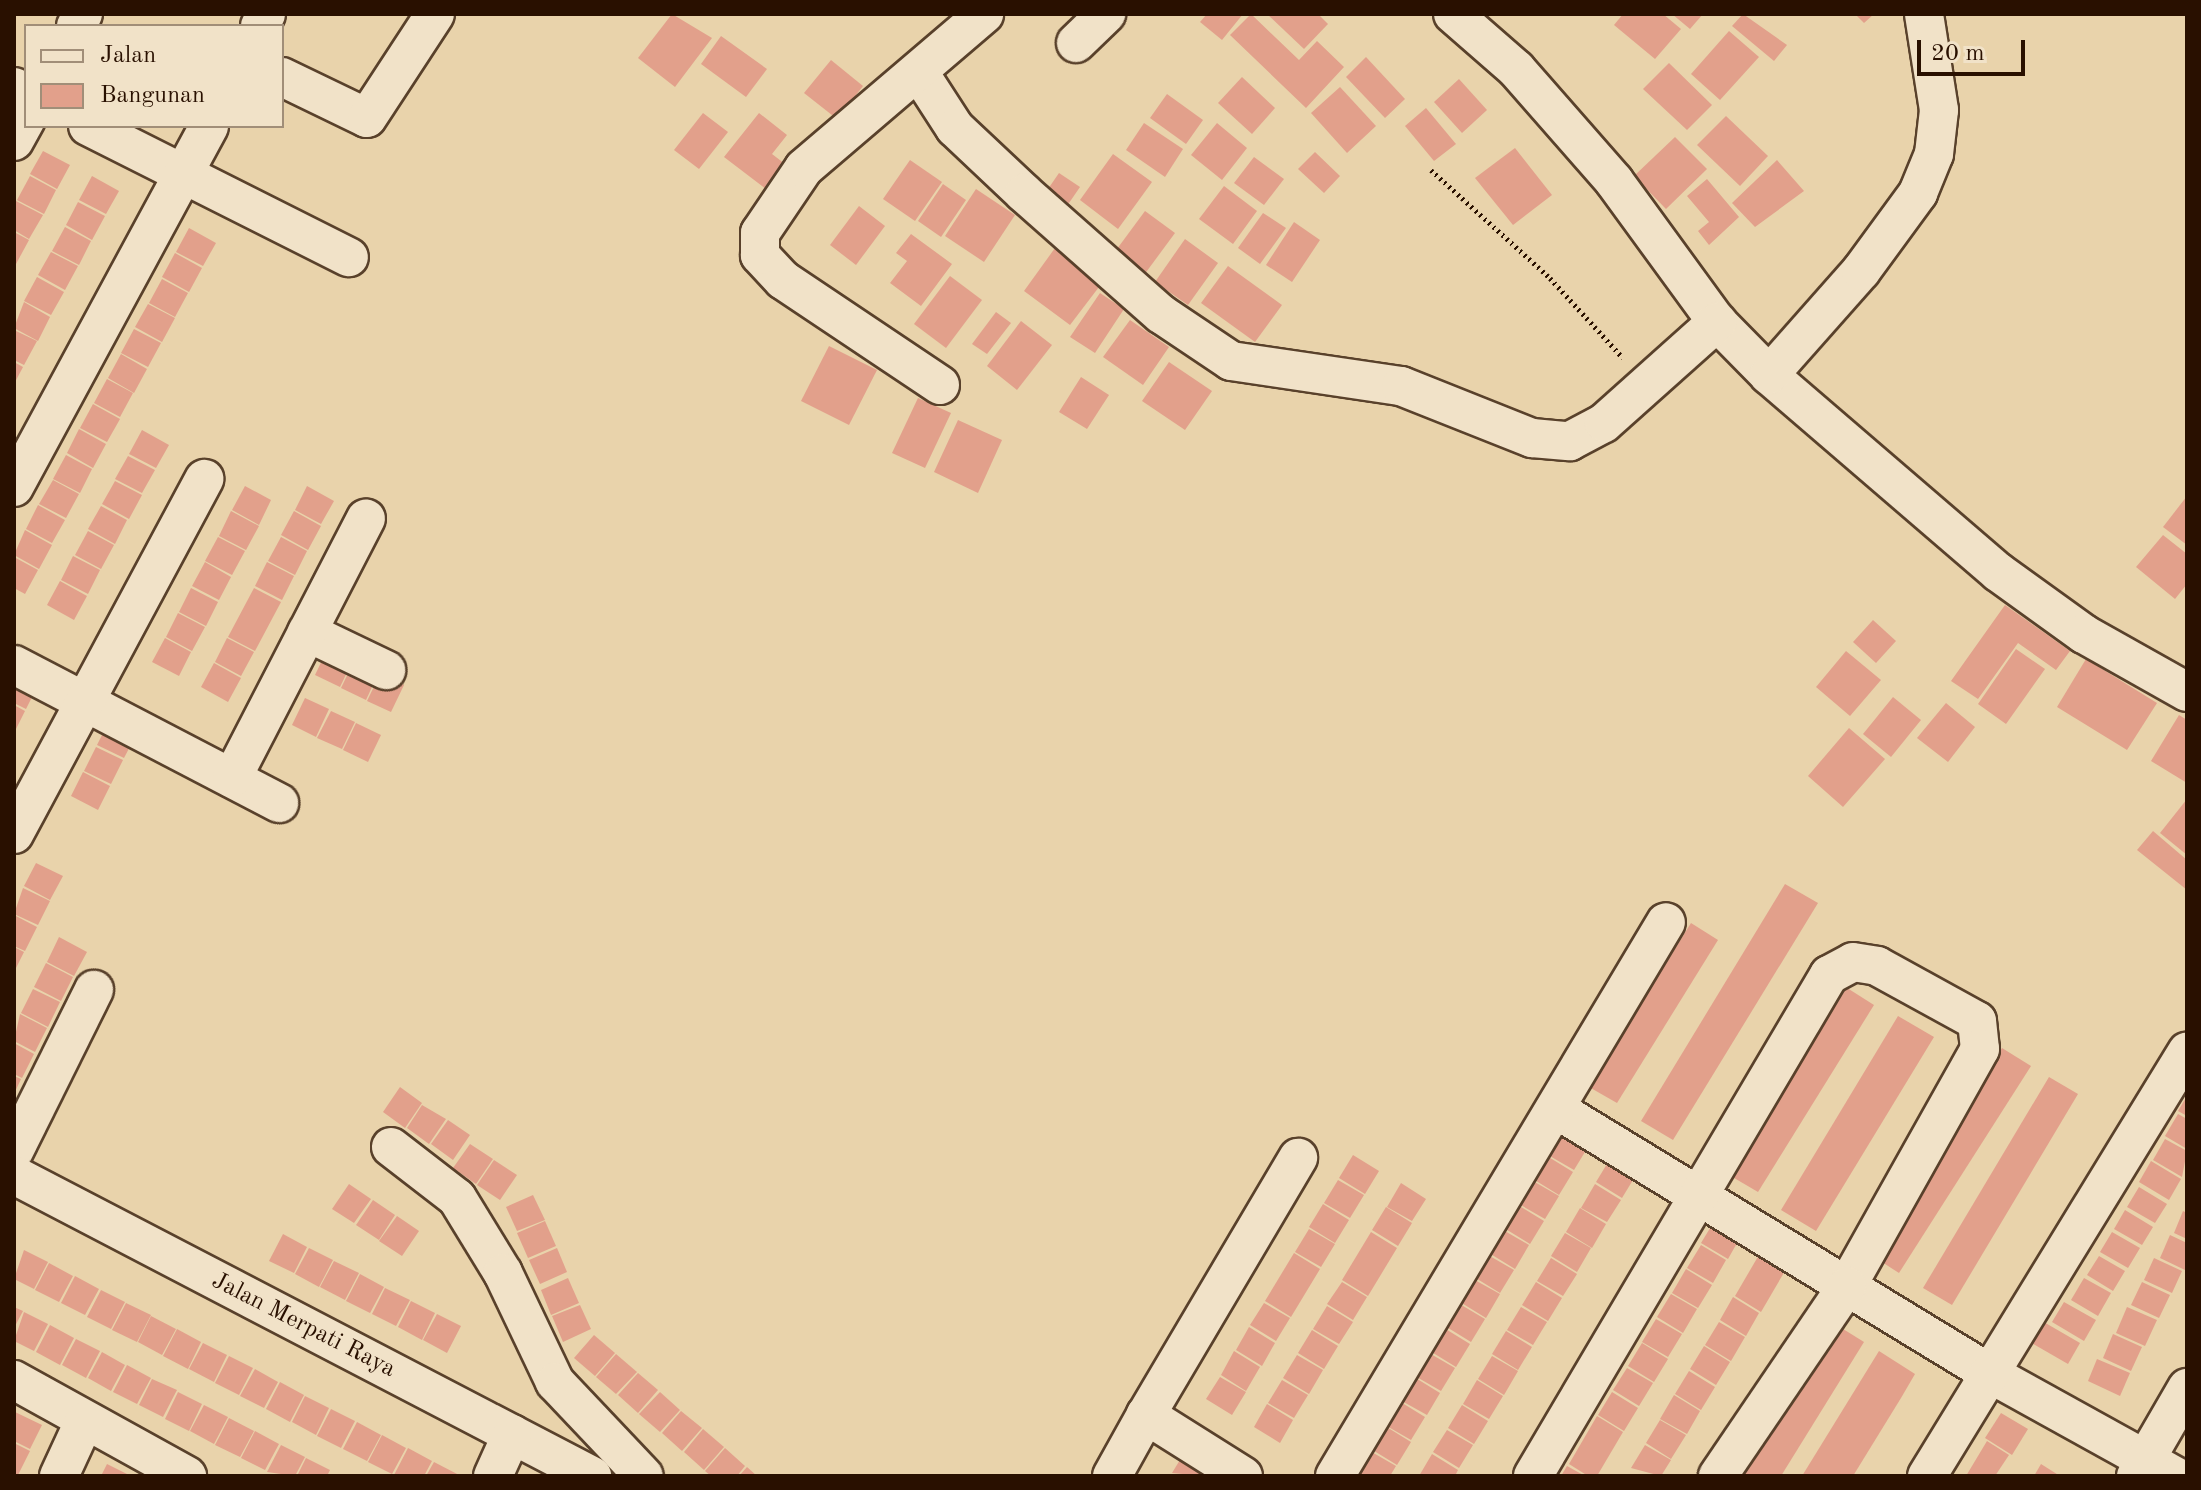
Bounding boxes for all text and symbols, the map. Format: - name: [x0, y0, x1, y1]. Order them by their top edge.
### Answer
- legend: [24, 24, 284, 128]
- scale bar: [1921, 24, 2029, 74]
- text: 20 m: [1931, 42, 1985, 66]
- text: Jalan: [100, 44, 156, 68]
- text: Bangunan: [100, 84, 205, 108]
- street label: Jalan Merpati Raya: [206, 1267, 400, 1385]

